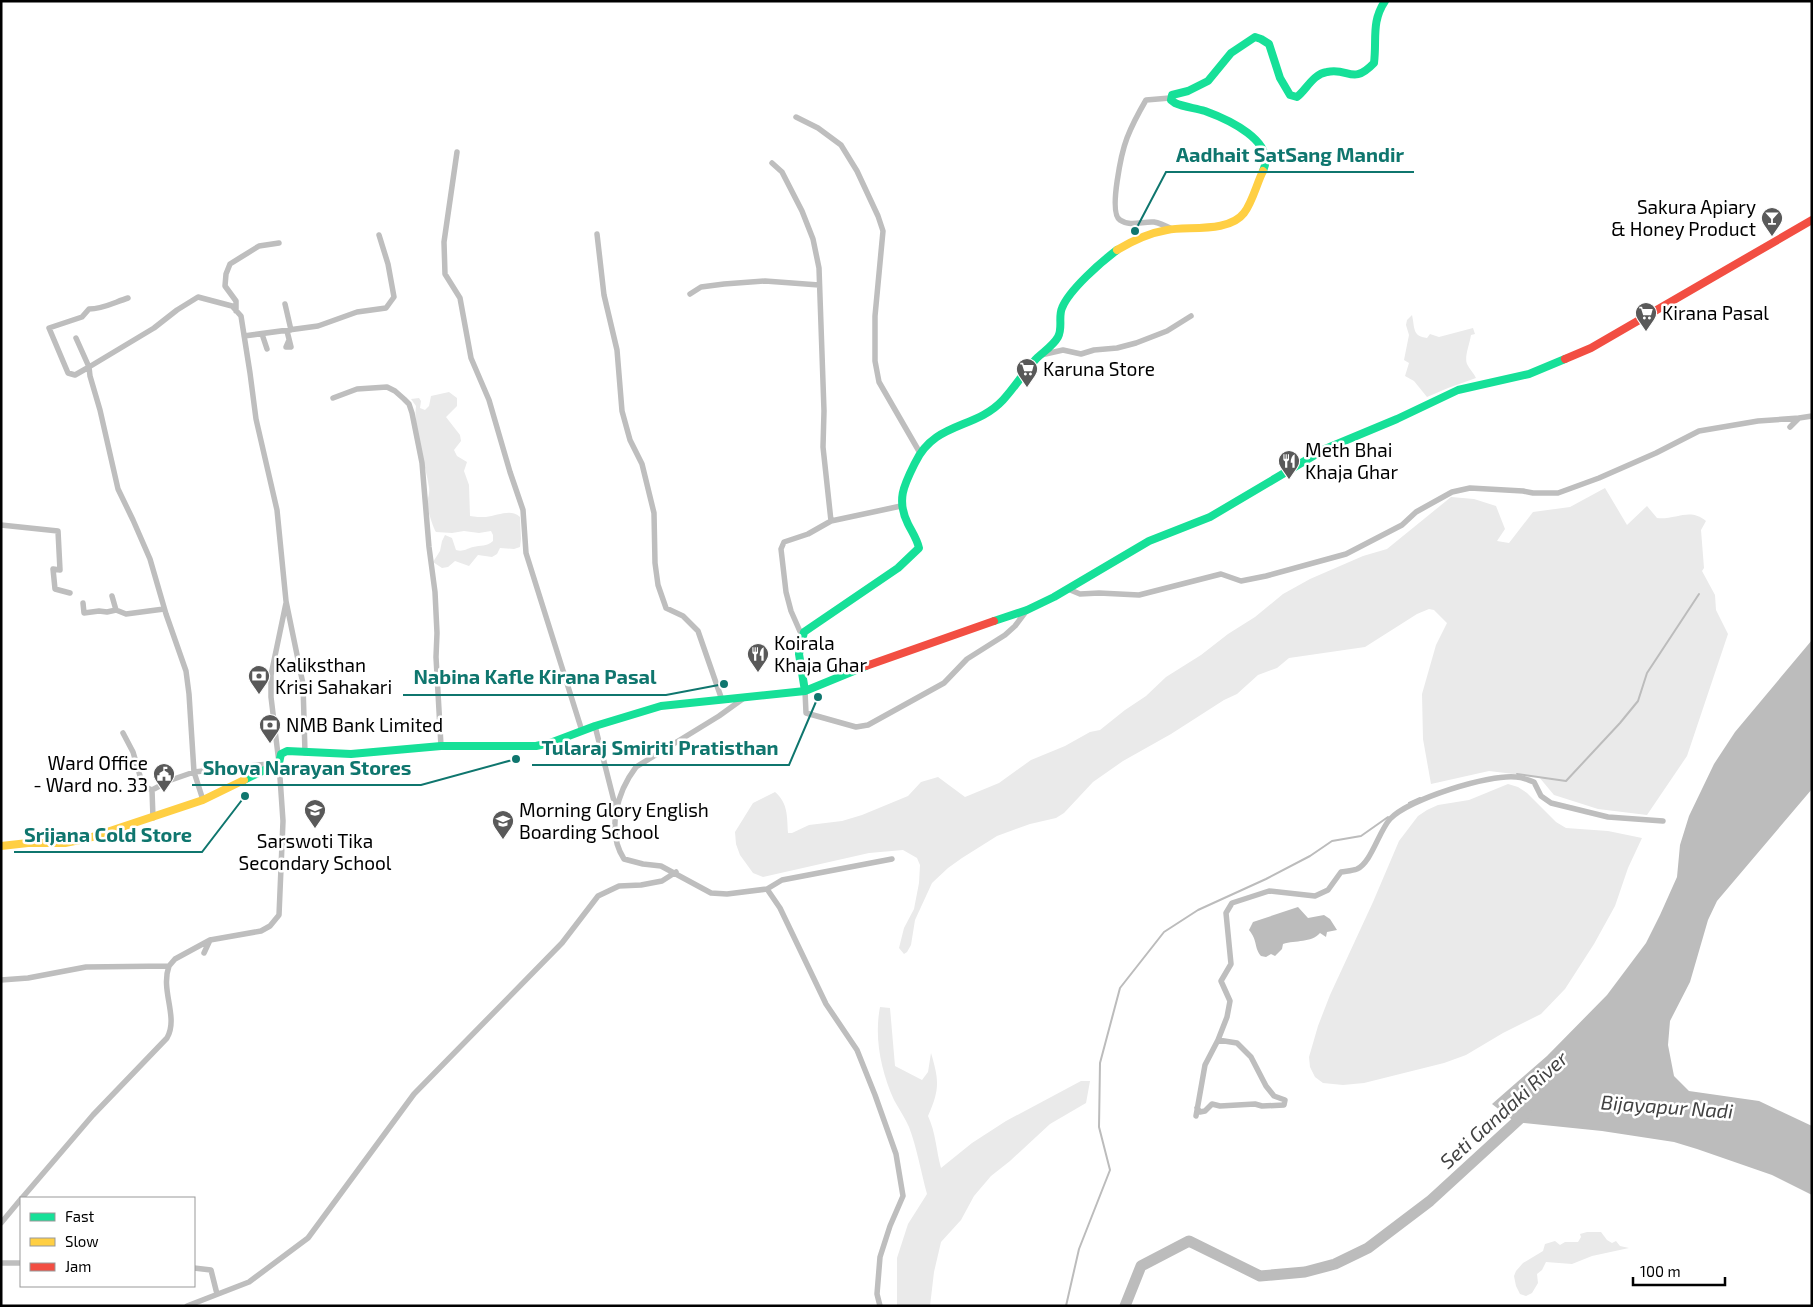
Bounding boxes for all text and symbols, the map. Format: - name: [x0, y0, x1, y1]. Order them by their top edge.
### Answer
- callout: Aadhait SatSang Mandir: [1166, 137, 1414, 172]
- text: Aadhait SatSang Mandir: [1176, 142, 1404, 166]
- place label: Sakura Apiary & Honey Product: [1611, 195, 1756, 240]
- bar icon: Sakura Apiary & Honey Product: [1760, 206, 1784, 237]
- supermarket icon: Kirana Pasal: [1634, 301, 1658, 332]
- place label: Kirana Pasal: [1662, 301, 1769, 324]
- supermarket icon: Karuna Store: [1015, 357, 1039, 388]
- place label: Karuna Store: [1043, 357, 1155, 380]
- place label: Meth Bhai Khaja Ghar: [1305, 438, 1399, 483]
- restaurant icon: Meth Bhai Khaja Ghar: [1277, 449, 1301, 480]
- place label: Koirala Khaja Ghar: [774, 631, 868, 676]
- restaurant icon: Koirala Khaja Ghar: [746, 642, 770, 673]
- place label: Kaliksthan Krisi Sahakari: [275, 653, 392, 698]
- callout: Nabina Kafle Kirana Pasal: [403, 660, 666, 695]
- bank icon: Kaliksthan Krisi Sahakari: [247, 664, 271, 695]
- text: Nabina Kafle Kirana Pasal: [413, 664, 657, 688]
- bank icon: NMB Bank Limited: [258, 713, 282, 744]
- place label: NMB Bank Limited: [286, 713, 443, 736]
- callout: Tularaj Smiriti Pratisthan: [532, 730, 789, 765]
- text: Tularaj Smiriti Pratisthan: [541, 735, 779, 759]
- callout: Shova Narayan Stores: [192, 750, 421, 785]
- place label: Ward Office - Ward no. 33: [33, 751, 148, 796]
- text: Shova Narayan Stores: [203, 755, 411, 780]
- public building icon: Ward Office - Ward no. 33: [152, 762, 176, 793]
- school or university icon: Sarswoti Tika Secondary School: [303, 798, 327, 829]
- place label: Morning Glory English Boarding School: [519, 798, 709, 843]
- school or university icon: Morning Glory English Boarding School: [491, 809, 515, 840]
- callout: Srijana Cold Store: [14, 817, 202, 852]
- text: Srijana Cold Store: [24, 822, 192, 846]
- place label: Sarswoti Tika Secondary School: [239, 829, 392, 874]
- water label: Seti Gandaki River: [1434, 1045, 1573, 1173]
- water label: Bijayapur Nadi: [1600, 1089, 1734, 1124]
- legend: [20, 1197, 195, 1287]
- text: Fast: [65, 1207, 95, 1225]
- text: Slow: [65, 1232, 99, 1250]
- scale bar: [1633, 1254, 1726, 1286]
- text: Jam: [65, 1257, 91, 1275]
- text: 100 m: [1640, 1262, 1681, 1280]

